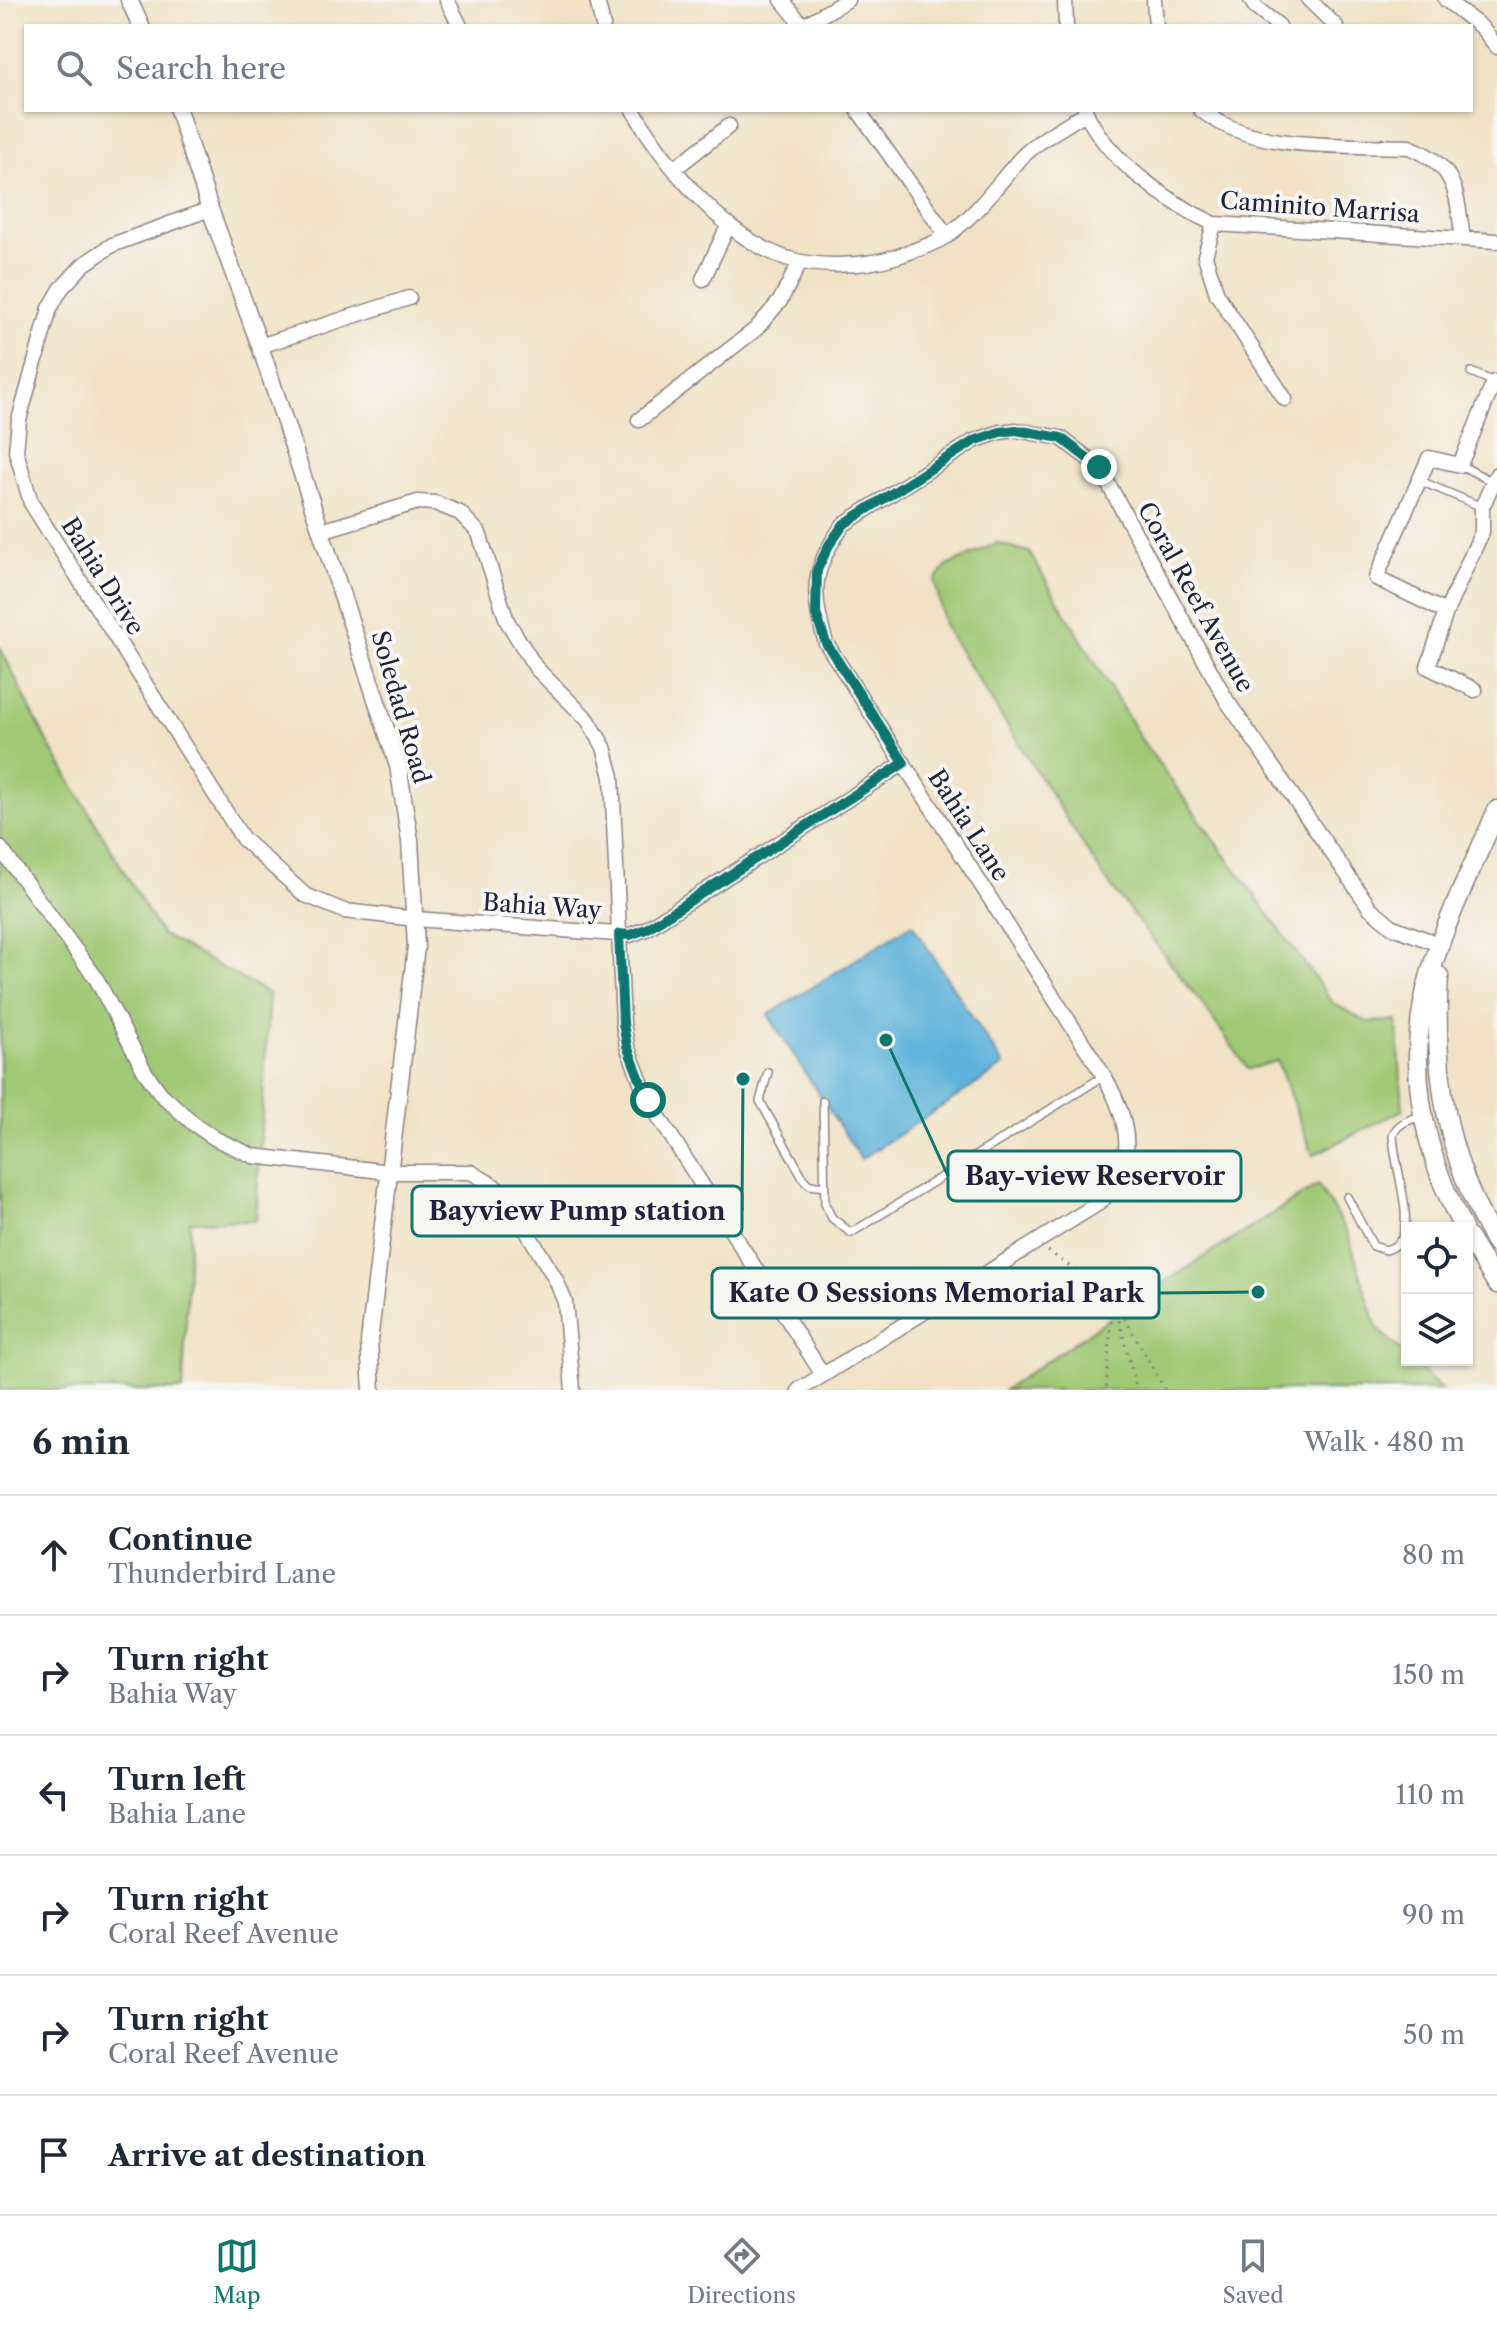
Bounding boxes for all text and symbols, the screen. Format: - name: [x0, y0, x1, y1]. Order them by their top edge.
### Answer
- search box: [24, 24, 1473, 112]
- icon: search: [52, 46, 96, 90]
- text: Search here: [116, 50, 286, 87]
- street label: Caminito Marrisa: [1219, 186, 1421, 228]
- route end: [1081, 449, 1117, 485]
- street label: Coral Reef Avenue: [1132, 497, 1260, 697]
- street label: Bahia Drive: [55, 512, 151, 640]
- street label: Soledad Road: [365, 627, 437, 787]
- street label: Bahia Lane: [922, 764, 1016, 886]
- street label: Bahia Way: [482, 887, 603, 925]
- route start: [630, 1082, 666, 1118]
- callout: Bay-view Reservoir: [948, 1151, 1241, 1201]
- text: Bay-view Reservoir: [965, 1160, 1225, 1192]
- callout: Bayview Pump station: [412, 1186, 742, 1236]
- text: Bayview Pump station: [429, 1195, 726, 1227]
- map controls: [1401, 1222, 1473, 1366]
- button: locate: [1401, 1222, 1473, 1294]
- callout: Kate O Sessions Memorial Park: [712, 1268, 1159, 1318]
- text: Kate O Sessions Memorial Park: [728, 1277, 1145, 1309]
- button: layers: [1401, 1294, 1473, 1366]
- text: 6 min: [32, 1421, 130, 1463]
- text: Walk · 480 m: [1304, 1426, 1465, 1458]
- text: Continue: [108, 1521, 253, 1558]
- icon: ahead: [32, 1533, 76, 1577]
- text: 80 m: [1402, 1539, 1465, 1571]
- text: Thunderbird Lane: [108, 1558, 336, 1590]
- text: Turn right: [108, 1641, 268, 1678]
- icon: right: [32, 1653, 76, 1697]
- text: 150 m: [1392, 1659, 1465, 1691]
- text: Bahia Way: [108, 1678, 237, 1710]
- text: Turn left: [108, 1761, 245, 1798]
- icon: left: [32, 1773, 76, 1817]
- text: 110 m: [1396, 1779, 1465, 1811]
- text: Bahia Lane: [108, 1798, 246, 1830]
- text: Turn right: [108, 1881, 268, 1918]
- icon: right: [32, 1893, 76, 1937]
- text: 90 m: [1402, 1899, 1465, 1931]
- text: Coral Reef Avenue: [108, 1918, 339, 1950]
- text: Turn right: [108, 2001, 268, 2038]
- icon: right: [32, 2013, 76, 2057]
- text: 50 m: [1403, 2019, 1465, 2051]
- text: Coral Reef Avenue: [108, 2038, 339, 2070]
- icon: arrive: [32, 2133, 76, 2177]
- text: Arrive at destination: [108, 2137, 426, 2174]
- tab: Map: [213, 2234, 261, 2309]
- tab: Directions: [687, 2234, 796, 2309]
- tab: Saved: [1223, 2234, 1284, 2309]

